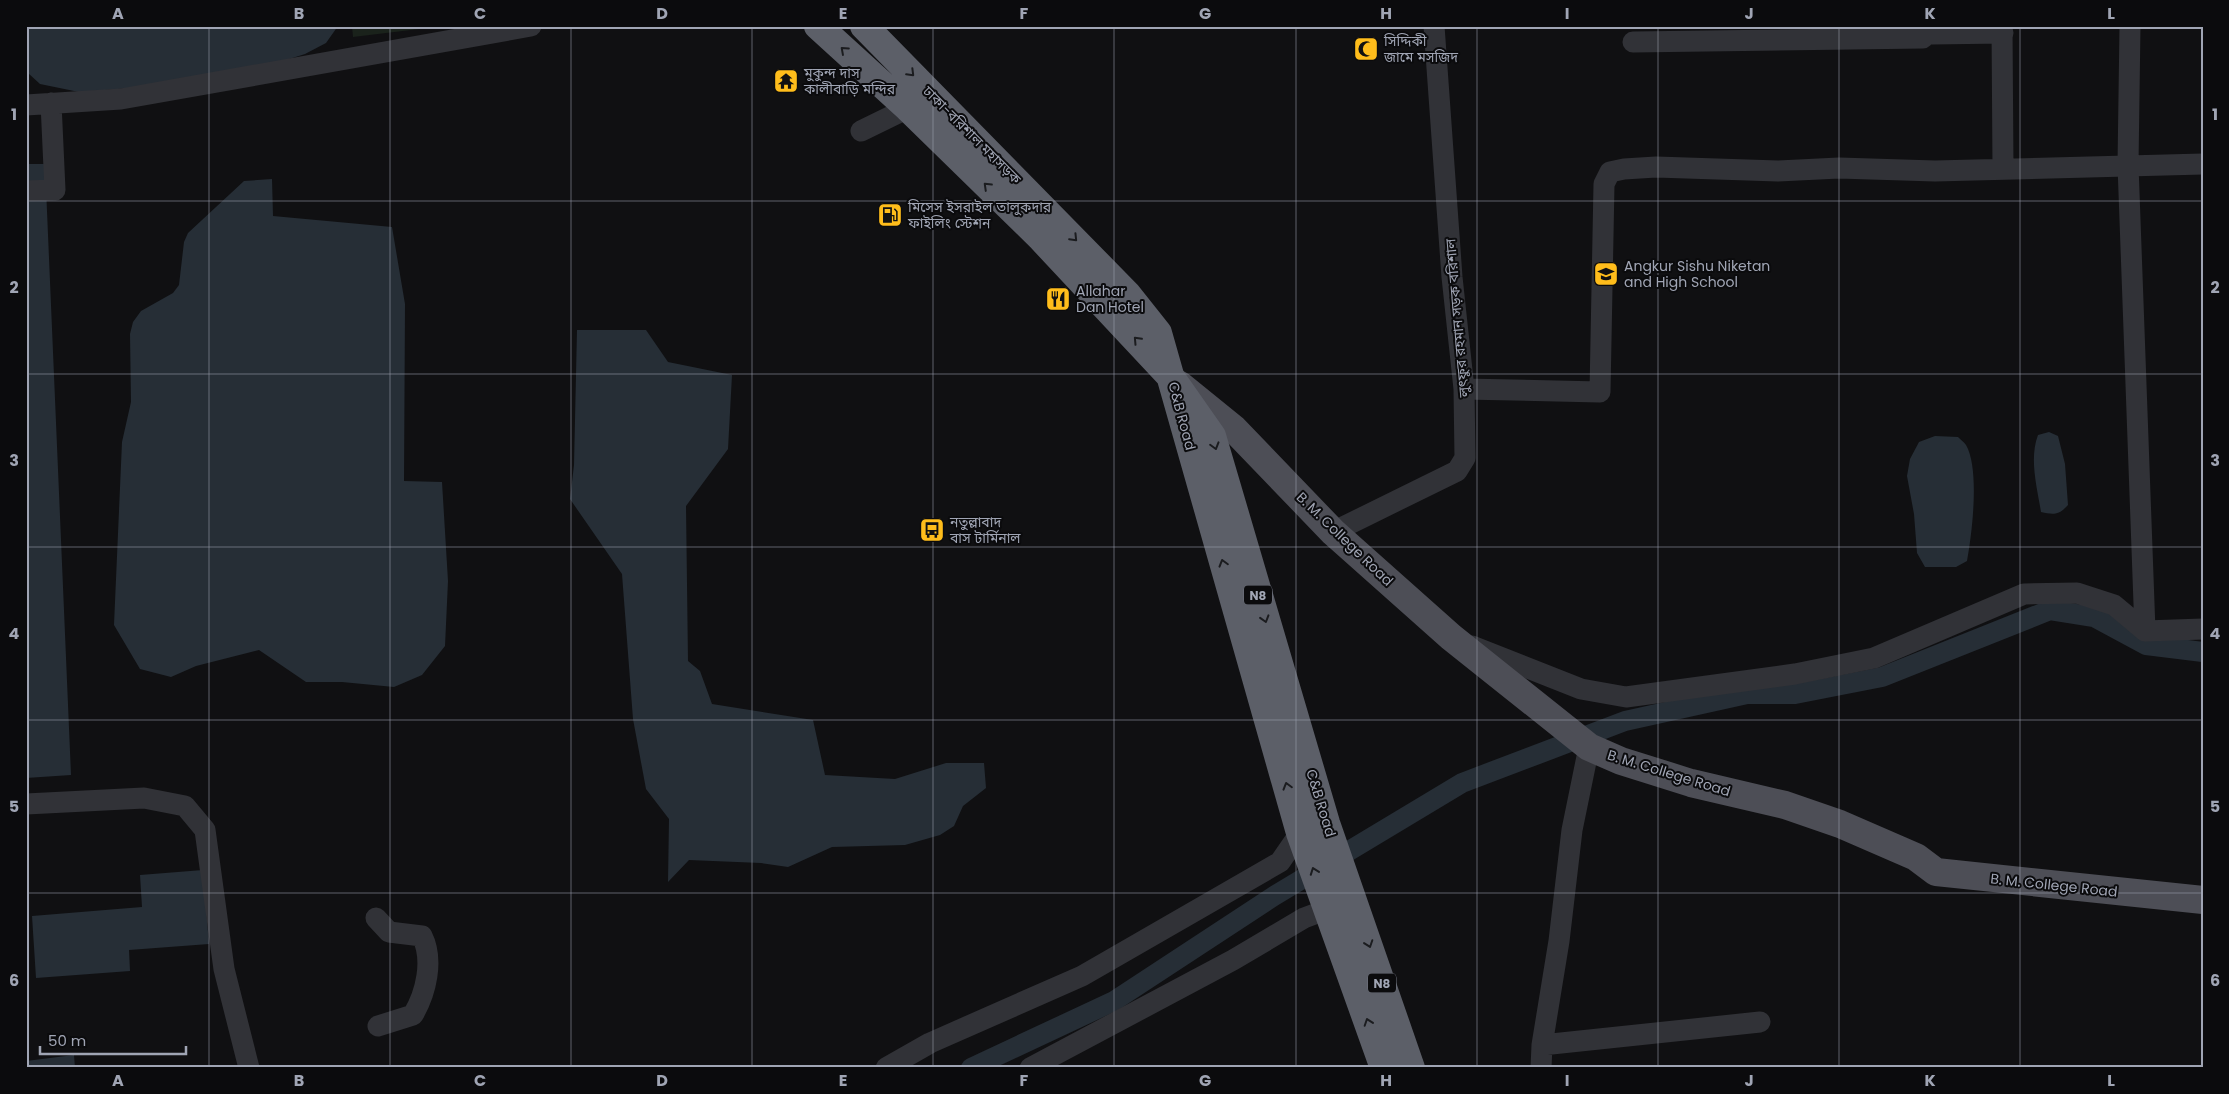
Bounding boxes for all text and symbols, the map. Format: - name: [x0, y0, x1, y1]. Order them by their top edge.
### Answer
- text: A: [112, 2, 124, 25]
- text: B: [294, 2, 304, 25]
- text: C: [474, 2, 486, 25]
- text: D: [656, 2, 668, 25]
- text: E: [839, 2, 847, 25]
- text: F: [1020, 2, 1029, 25]
- text: G: [1199, 2, 1211, 25]
- text: H: [1380, 2, 1392, 25]
- text: I: [1565, 2, 1569, 25]
- text: J: [1744, 2, 1754, 25]
- text: K: [1924, 2, 1936, 25]
- text: L: [2107, 2, 2115, 25]
- place label: সিদ্দিকী জামে মসজিদ: [1383, 31, 1458, 67]
- mosque icon: সিদ্দিকী জামে মসজিদ: [1353, 36, 1379, 62]
- one-way arrow: [840, 47, 849, 56]
- place label: মুকুন্দ দাস কালীবাড়ি মন্দির: [803, 63, 896, 99]
- one-way arrow: [905, 67, 914, 76]
- temple icon: মুকুন্দ দাস কালীবাড়ি মন্দির: [773, 68, 799, 94]
- street label: ঢাকা-বরিশাল মহাসড়ক: [918, 81, 1026, 189]
- text: 1: [11, 103, 17, 126]
- text: 1: [2212, 103, 2218, 126]
- one-way arrow: [984, 183, 993, 192]
- place label: মিসেস ইসরাইল তালুকদার ফাইলিং স্টেশন: [907, 197, 1052, 233]
- fuel station icon: মিসেস ইসরাইল তালুকদার ফাইলিং স্টেশন: [877, 202, 903, 228]
- one-way arrow: [1068, 233, 1077, 242]
- street label: লুৎফুর রহমান সড়ক বরিশাল: [1440, 237, 1474, 399]
- place label: Angkur Sishu Niketan and High School: [1624, 256, 1770, 292]
- school or university icon: Angkur Sishu Niketan and High School: [1593, 261, 1619, 287]
- text: 2: [9, 276, 19, 299]
- text: 2: [2210, 276, 2220, 299]
- place label: Allahar Dan Hotel: [1076, 281, 1144, 317]
- restaurant icon: Allahar Dan Hotel: [1045, 286, 1071, 312]
- one-way arrow: [1134, 337, 1143, 346]
- street label: C&B Road: [1163, 380, 1201, 452]
- one-way arrow: [1209, 442, 1219, 450]
- text: 3: [9, 449, 19, 472]
- text: 3: [2210, 449, 2220, 472]
- street label: B. M. College Road: [1292, 487, 1398, 591]
- place label: নতুল্লাবাদ বাস টার্মিনাল: [949, 512, 1021, 548]
- bus stop icon: নতুল্লাবাদ বাস টার্মিনাল: [919, 517, 945, 543]
- one-way arrow: [1219, 559, 1229, 567]
- road number: N8: [1244, 586, 1272, 604]
- one-way arrow: [1260, 614, 1270, 623]
- text: 4: [9, 622, 20, 645]
- text: 4: [2210, 622, 2221, 645]
- street label: B. M. College Road: [1605, 745, 1733, 801]
- street label: C&B Road: [1301, 767, 1341, 839]
- one-way arrow: [1282, 783, 1292, 791]
- text: 5: [9, 795, 19, 818]
- text: 5: [2210, 795, 2220, 818]
- one-way arrow: [1310, 867, 1320, 876]
- street label: B. M. College Road: [1989, 868, 2119, 902]
- one-way arrow: [1363, 939, 1373, 947]
- text: 6: [9, 969, 19, 992]
- text: 6: [2210, 969, 2220, 992]
- road number: N8: [1368, 974, 1396, 992]
- one-way arrow: [1364, 1018, 1374, 1027]
- scale bar: [40, 1024, 186, 1056]
- text: 50 m: [48, 1030, 86, 1051]
- text: A: [112, 1069, 124, 1092]
- text: B: [294, 1069, 304, 1092]
- text: C: [474, 1069, 486, 1092]
- text: D: [656, 1069, 668, 1092]
- text: E: [839, 1069, 847, 1092]
- text: F: [1020, 1069, 1029, 1092]
- text: G: [1199, 1069, 1211, 1092]
- text: H: [1380, 1069, 1392, 1092]
- text: I: [1565, 1069, 1569, 1092]
- text: J: [1744, 1069, 1754, 1092]
- text: K: [1924, 1069, 1936, 1092]
- text: L: [2107, 1069, 2115, 1092]

